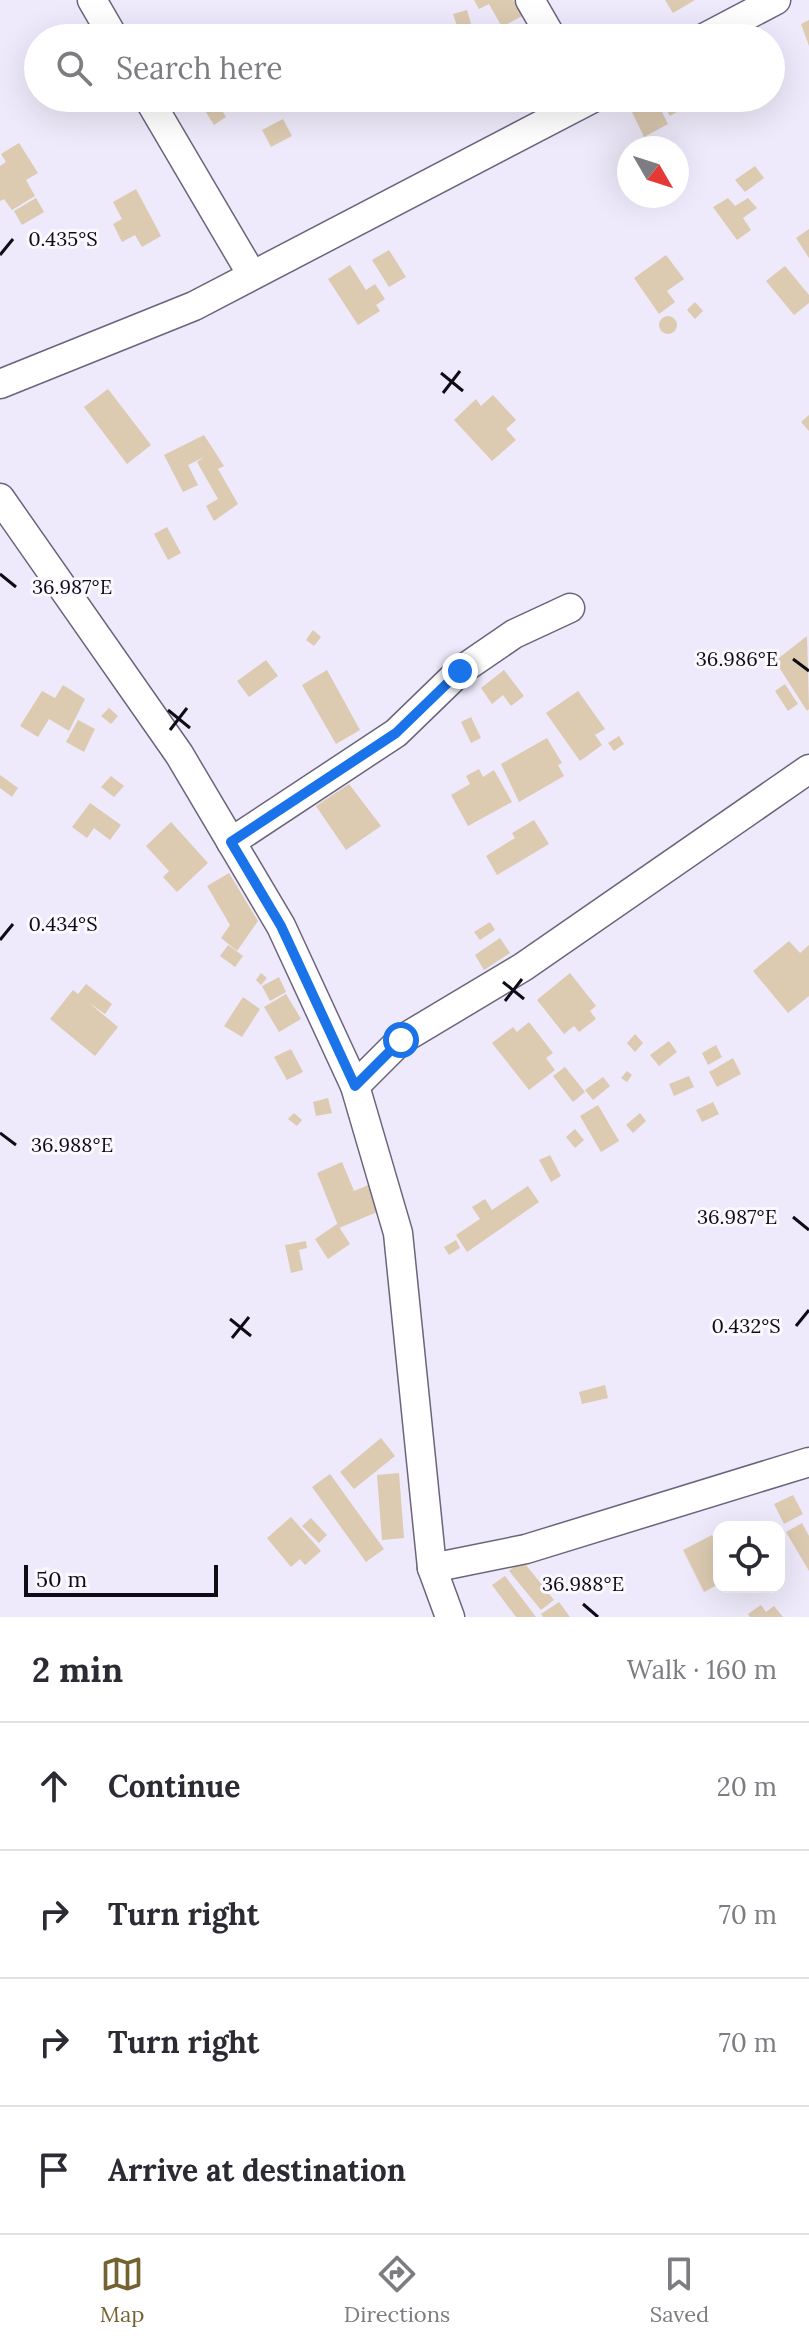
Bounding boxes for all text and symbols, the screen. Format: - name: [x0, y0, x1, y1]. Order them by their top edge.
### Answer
- search box: [24, 24, 785, 112]
- icon: search: [52, 46, 96, 90]
- text: Search here: [116, 49, 283, 87]
- north arrow: [617, 136, 689, 208]
- text: 0.435°S: [28, 226, 98, 251]
- text: 36.987°E: [32, 574, 112, 599]
- text: 36.986°E: [696, 646, 778, 671]
- route end: [442, 653, 478, 689]
- text: 0.434°S: [28, 911, 98, 936]
- route start: [383, 1022, 419, 1058]
- text: 36.988°E: [31, 1132, 113, 1157]
- text: 36.987°E: [697, 1204, 777, 1229]
- text: 0.432°S: [711, 1313, 781, 1338]
- map controls: [713, 1521, 785, 1593]
- button: locate: [713, 1521, 785, 1593]
- scale bar: [24, 1561, 218, 1597]
- text: 50 m: [36, 1565, 87, 1593]
- text: 36.988°E: [542, 1571, 624, 1596]
- text: 2 min: [32, 1648, 123, 1691]
- text: Walk · 160 m: [627, 1653, 777, 1686]
- icon: ahead: [32, 1764, 76, 1808]
- text: Continue: [108, 1767, 240, 1805]
- text: 20 m: [717, 1770, 777, 1803]
- icon: right: [32, 1892, 76, 1936]
- text: Turn right: [108, 1895, 259, 1933]
- text: 70 m: [719, 1898, 777, 1931]
- icon: right: [32, 2020, 76, 2064]
- text: Turn right: [108, 2023, 259, 2061]
- text: 70 m: [719, 2026, 777, 2059]
- icon: arrive: [32, 2148, 76, 2192]
- text: Arrive at destination: [108, 2151, 406, 2189]
- tab: Map: [100, 2252, 144, 2328]
- tab: Directions: [344, 2252, 450, 2328]
- tab: Saved: [650, 2252, 709, 2328]

